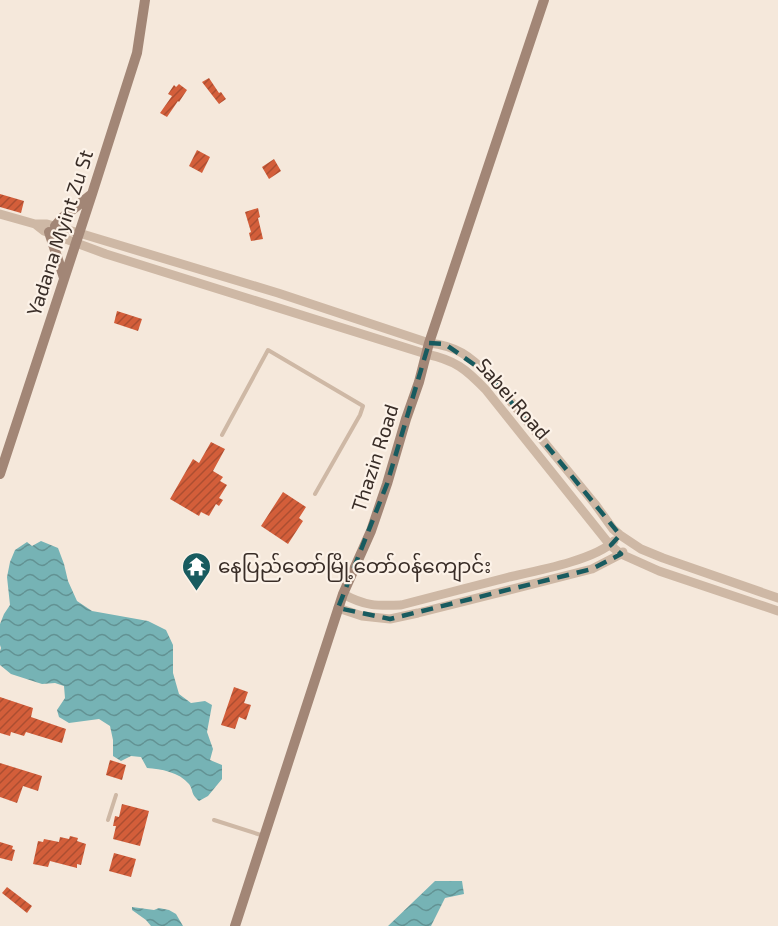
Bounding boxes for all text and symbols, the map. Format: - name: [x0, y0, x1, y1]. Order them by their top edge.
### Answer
- street label: Yadana Myint Zu St: [21, 146, 97, 319]
- street label: Sabei Road: [472, 353, 556, 444]
- street label: Thazin Road: [345, 401, 403, 514]
- temple icon: နေပြည်တော်မြို့တော်ဝန်ကျောင်း: [181, 550, 213, 592]
- place label: နေပြည်တော်မြို့တော်ဝန်ကျောင်း: [218, 552, 491, 582]

